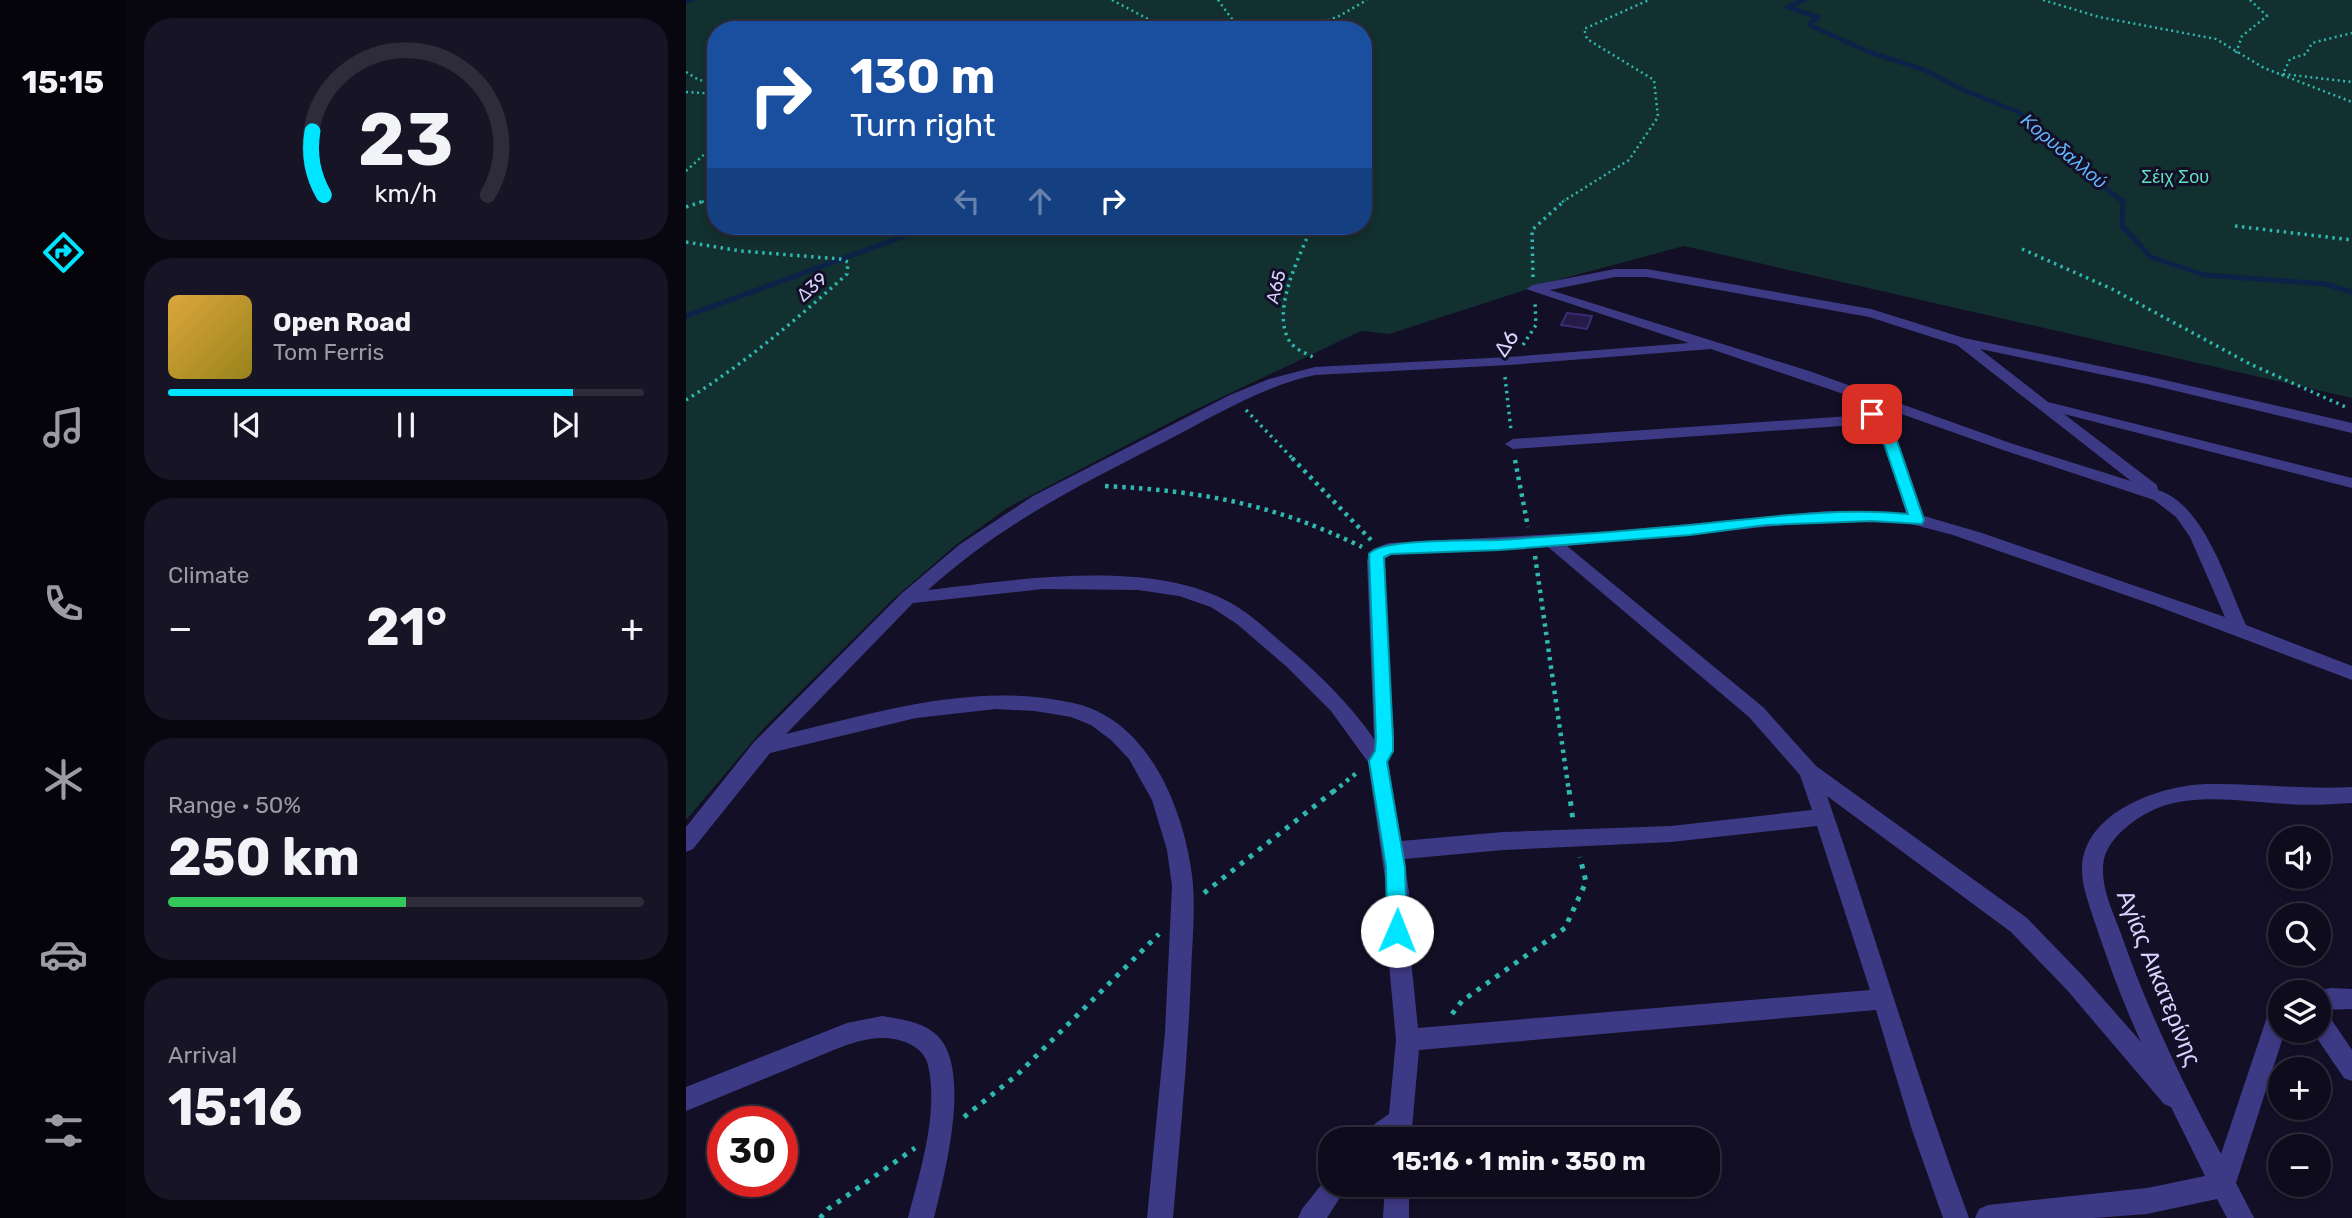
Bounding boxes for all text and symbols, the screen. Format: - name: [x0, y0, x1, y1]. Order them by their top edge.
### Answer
- text: 130 m: [850, 47, 995, 105]
- icon: right: [735, 49, 826, 140]
- text: 15:15: [22, 63, 104, 101]
- text: 23: [358, 97, 454, 183]
- text: Turn right: [850, 106, 995, 144]
- water label: Κορυδαλλού: [2016, 108, 2112, 194]
- park label: Σέιχ Σου: [2141, 166, 2209, 188]
- text: km/h: [375, 179, 437, 208]
- icon: left: [948, 182, 986, 220]
- icon: ahead: [1021, 182, 1059, 220]
- icon: right: [1094, 182, 1132, 220]
- icon: directions: [39, 228, 88, 277]
- street label: Δ39: [792, 268, 832, 306]
- street label: Α65: [1261, 268, 1291, 306]
- text: Open Road: [273, 307, 411, 338]
- street label: Δ6: [1488, 325, 1524, 361]
- text: Tom Ferris: [273, 338, 384, 366]
- pin: [1842, 384, 1902, 444]
- icon: arrive: [1853, 395, 1891, 433]
- icon: music: [39, 403, 88, 452]
- icon: previous: [228, 406, 266, 444]
- icon: pause: [387, 406, 425, 444]
- icon: next: [546, 406, 584, 444]
- text: Climate: [168, 561, 249, 589]
- icon: phone: [39, 579, 88, 628]
- text: 21°: [366, 596, 447, 658]
- text: −: [168, 605, 193, 651]
- text: +: [620, 605, 644, 651]
- icon: climate: [39, 755, 88, 804]
- text: Range · 50%: [168, 791, 301, 819]
- text: 250 km: [168, 826, 360, 888]
- map controls: [2268, 826, 2331, 1197]
- button: sound: [2268, 826, 2331, 889]
- street label: Αγίας Αικατερίνης: [2111, 886, 2207, 1070]
- position arrow: [1360, 894, 1434, 968]
- button: search: [2268, 903, 2331, 966]
- icon: car: [39, 930, 88, 979]
- button: layers: [2268, 980, 2331, 1043]
- text: Arrival: [168, 1041, 237, 1069]
- button: +: [2268, 1057, 2331, 1120]
- text: 15:16: [168, 1076, 302, 1138]
- icon: filters: [39, 1106, 88, 1155]
- speed limit sign: 30: [707, 1106, 798, 1197]
- button: −: [2268, 1134, 2331, 1197]
- text: 15:16 · 1 min · 350 m: [1392, 1146, 1646, 1177]

